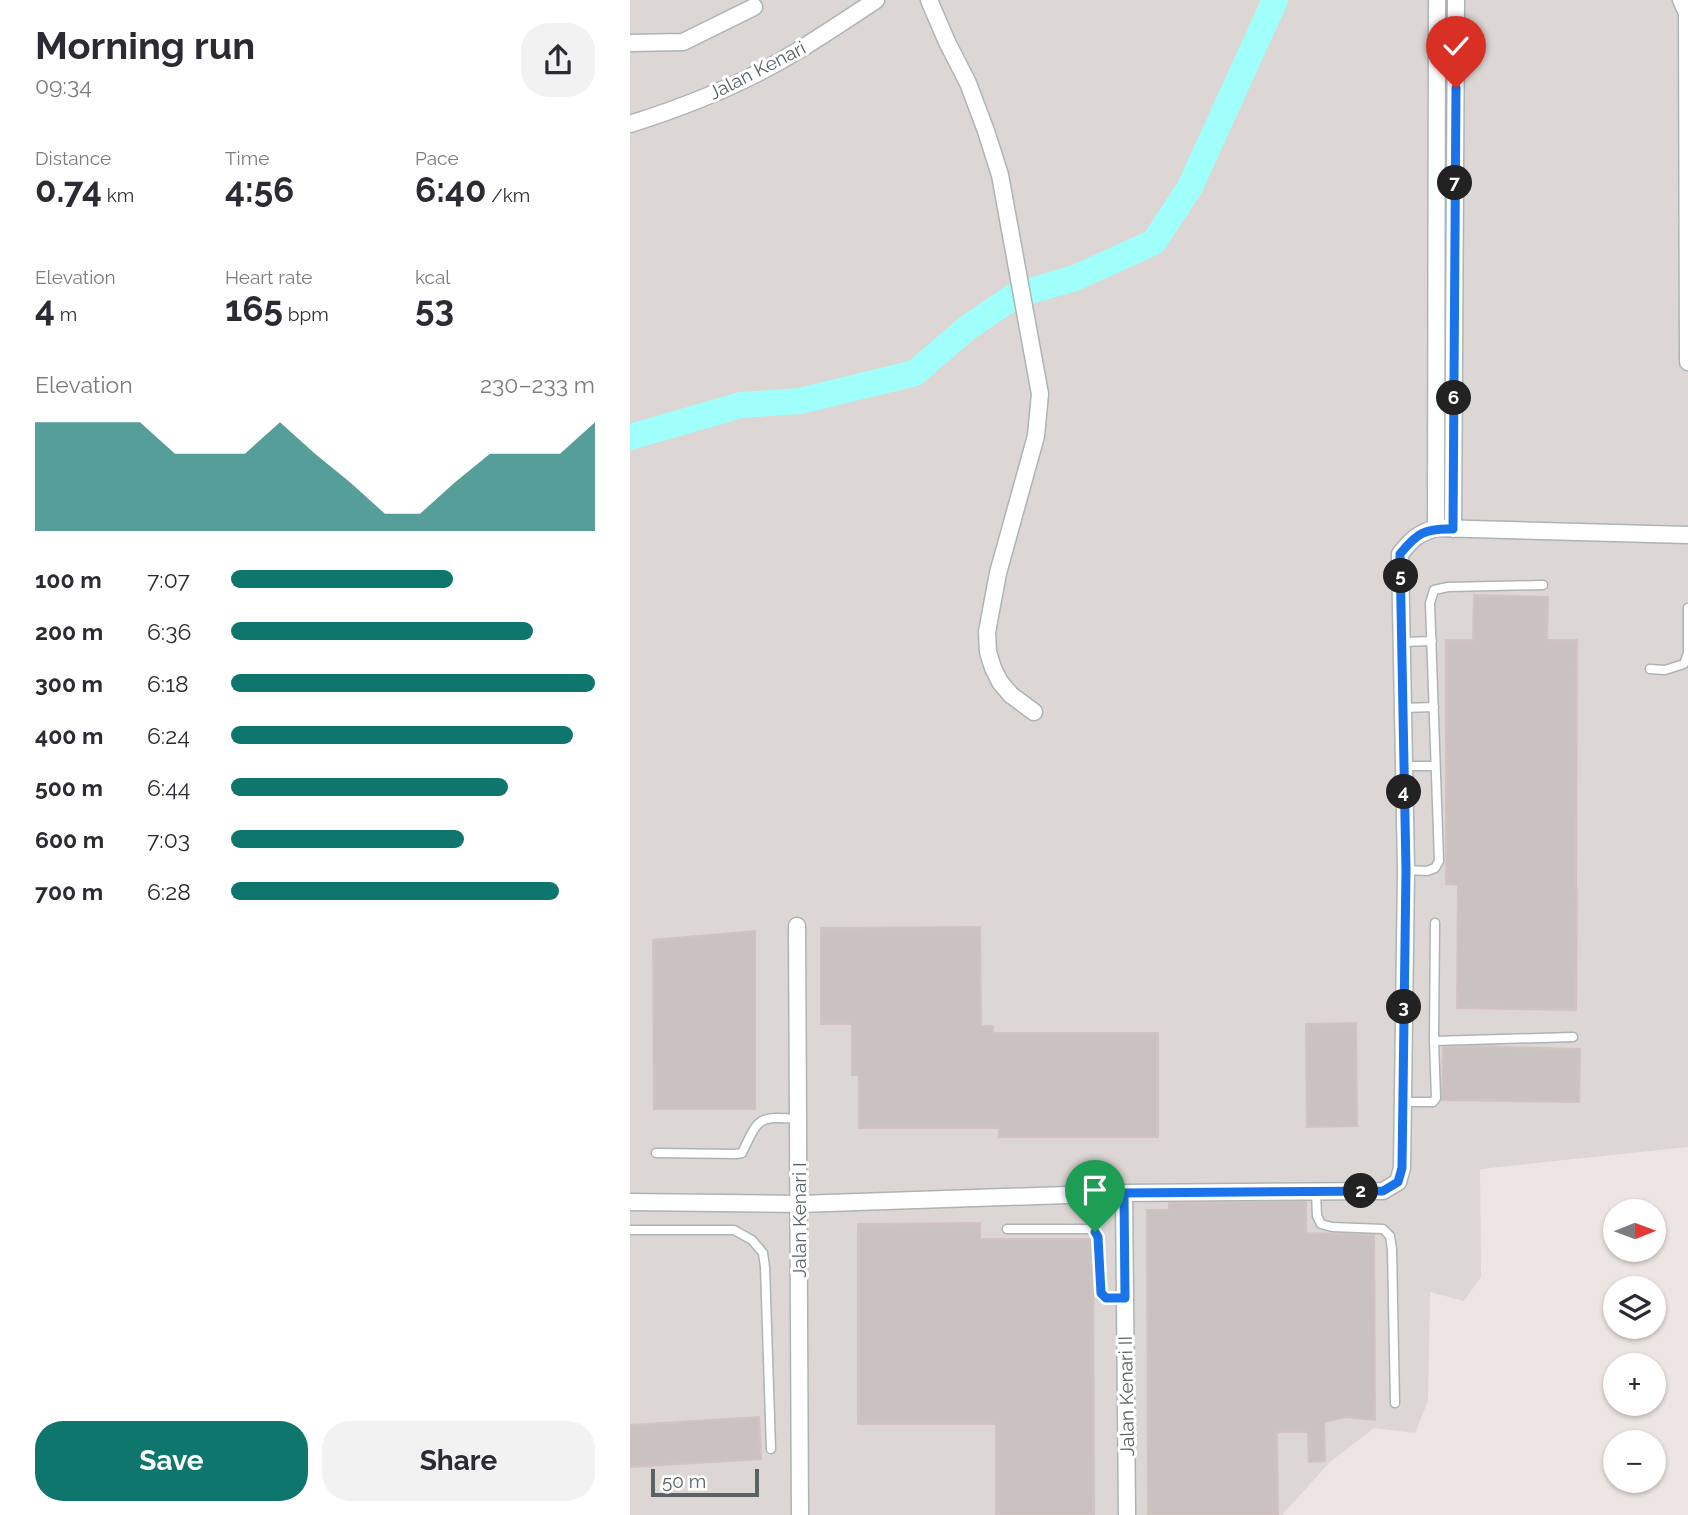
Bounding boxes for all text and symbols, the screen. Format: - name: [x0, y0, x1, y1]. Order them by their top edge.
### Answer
- pin: [1426, 16, 1486, 88]
- text: Morning run: [35, 23, 255, 68]
- button: share: [521, 23, 595, 97]
- icon: check: [1437, 27, 1475, 65]
- street label: Jalan Kenari: [705, 36, 809, 104]
- text: 09:34: [35, 72, 92, 99]
- text: Distance: [35, 147, 111, 169]
- text: Time: [225, 147, 269, 169]
- text: Pace: [415, 147, 459, 169]
- pin: 7: [1438, 166, 1472, 200]
- text: 0.74: [35, 169, 102, 210]
- text: 4:56: [225, 169, 294, 210]
- text: 6:40: [415, 169, 486, 210]
- text: 7: [1449, 171, 1460, 193]
- text: km: [102, 184, 134, 206]
- text: /km: [486, 184, 530, 206]
- text: Elevation: [35, 266, 116, 288]
- text: Heart rate: [225, 266, 313, 288]
- text: kcal: [415, 266, 451, 288]
- text: 4: [35, 288, 55, 329]
- text: 165: [225, 288, 283, 329]
- text: 53: [415, 288, 454, 329]
- text: m: [55, 303, 77, 325]
- text: bpm: [283, 303, 329, 325]
- text: Elevation: [35, 371, 133, 398]
- text: 230–233 m: [480, 371, 595, 398]
- pin: 6: [1436, 380, 1472, 416]
- text: 6: [1448, 386, 1459, 408]
- pin: 5: [1384, 558, 1418, 594]
- text: 5: [1395, 564, 1406, 586]
- text: 100 m: [35, 566, 102, 593]
- text: 7:07: [147, 566, 190, 593]
- text: 200 m: [35, 618, 103, 645]
- text: 6:36: [147, 618, 191, 645]
- text: 300 m: [35, 670, 103, 697]
- text: 6:18: [147, 670, 189, 697]
- text: 400 m: [35, 722, 103, 749]
- text: 6:24: [147, 722, 190, 749]
- text: 500 m: [35, 774, 103, 801]
- text: 6:44: [147, 774, 190, 801]
- pin: 4: [1386, 774, 1422, 810]
- text: 4: [1398, 780, 1409, 802]
- text: 600 m: [35, 826, 104, 853]
- text: 7:03: [147, 826, 190, 853]
- text: 700 m: [35, 878, 103, 905]
- text: 6:28: [147, 878, 191, 905]
- pin: 3: [1386, 990, 1422, 1024]
- text: 3: [1398, 995, 1409, 1017]
- pin: [1065, 1160, 1125, 1232]
- street label: Jalan Kenari I: [788, 1162, 810, 1278]
- icon: arrive: [1076, 1171, 1114, 1209]
- pin: 2: [1344, 1174, 1378, 1208]
- text: 2: [1355, 1179, 1366, 1201]
- north arrow: [1603, 1199, 1666, 1262]
- map controls: [1603, 1199, 1666, 1493]
- button: layers: [1603, 1276, 1666, 1339]
- street label: Jalan Kenari II: [1114, 1336, 1138, 1456]
- button: +: [1603, 1353, 1666, 1416]
- button: Save: [35, 1421, 308, 1501]
- button: Share: [322, 1421, 595, 1501]
- button: −: [1603, 1430, 1666, 1493]
- scale bar: [651, 1466, 760, 1498]
- text: 50 m: [662, 1470, 706, 1492]

